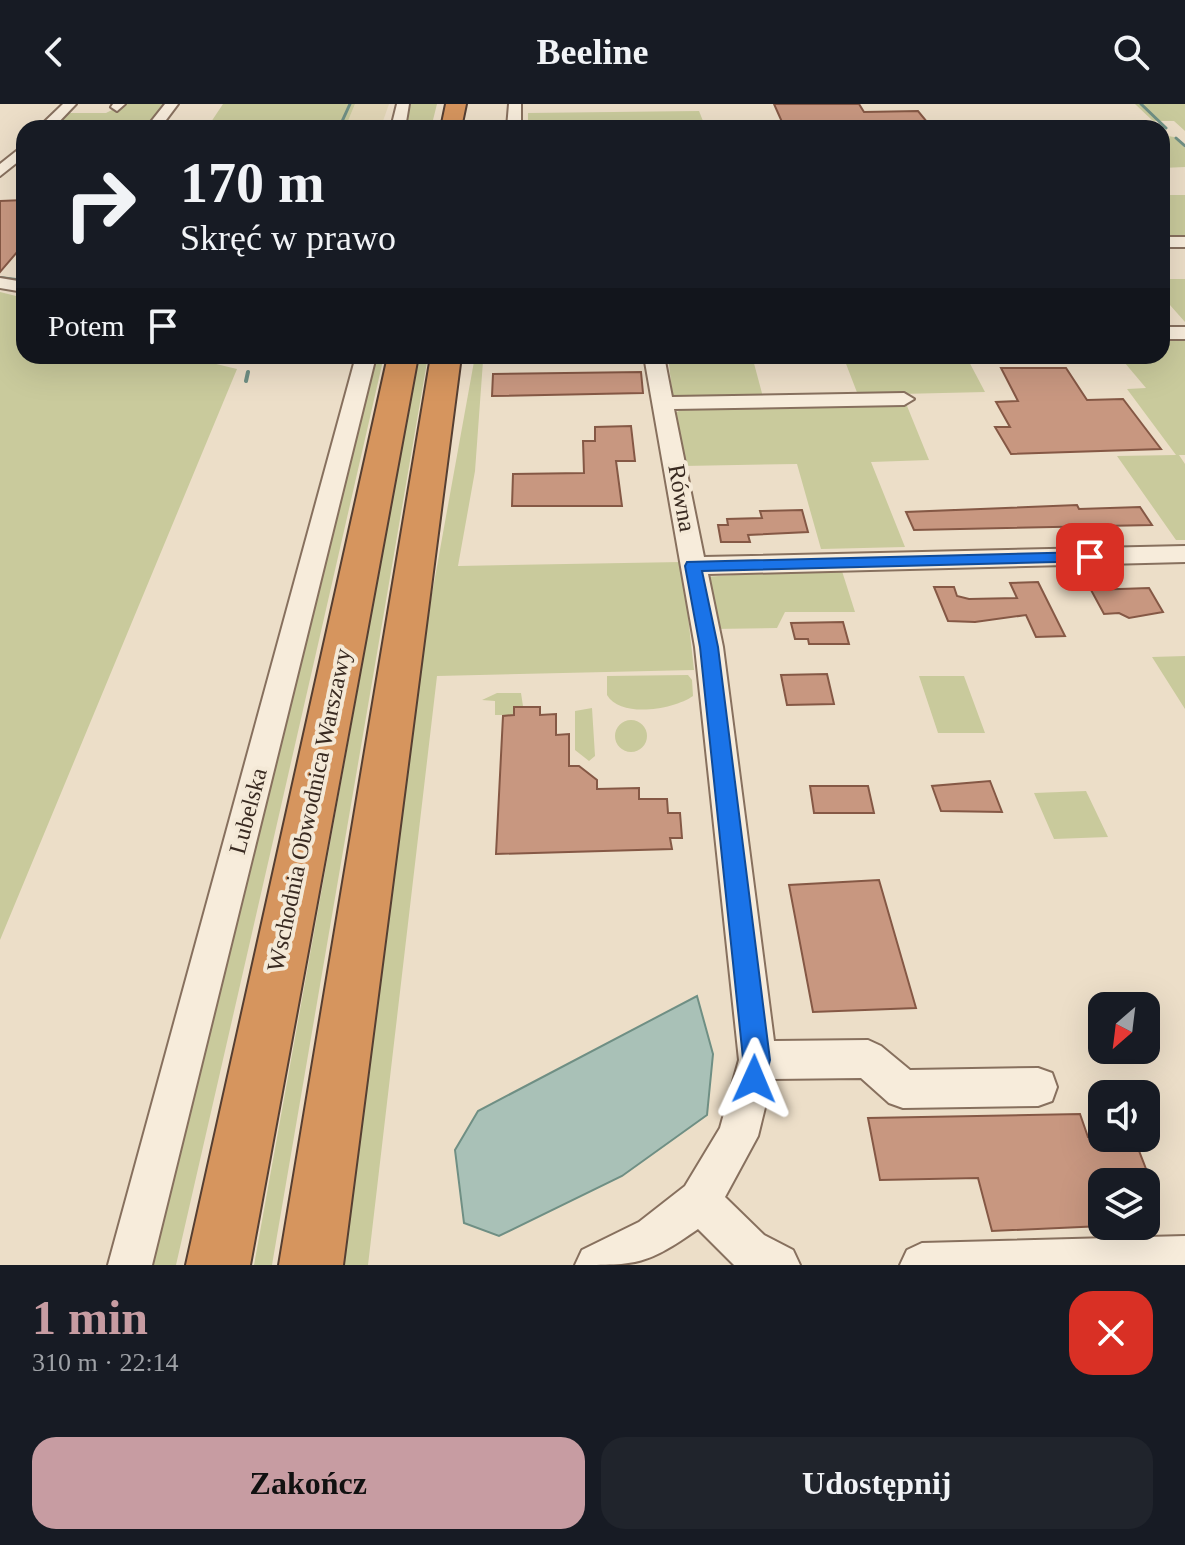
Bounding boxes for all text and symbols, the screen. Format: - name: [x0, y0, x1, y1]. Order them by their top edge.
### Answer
- icon: back: [32, 30, 76, 74]
- icon: search: [1109, 30, 1153, 74]
- text: Beeline: [537, 32, 648, 72]
- icon: right: [48, 152, 152, 256]
- text: 170 m: [180, 152, 325, 214]
- text: Skręć w prawo: [180, 218, 396, 258]
- icon: arrive: [141, 304, 185, 348]
- text: Potem: [48, 309, 125, 342]
- street label: Równa: [663, 462, 701, 534]
- pin: [1056, 523, 1124, 591]
- icon: arrive: [1068, 535, 1112, 579]
- street label: Wschodnia Obwodnica Warszawy: [262, 646, 356, 974]
- street label: Lubelska: [224, 765, 272, 857]
- north arrow: [1088, 992, 1160, 1064]
- map controls: [1088, 992, 1160, 1240]
- position arrow: [712, 1037, 796, 1121]
- button: sound: [1088, 1080, 1160, 1152]
- button: layers: [1088, 1168, 1160, 1240]
- text: 1 min: [32, 1291, 148, 1344]
- button: close: [1069, 1291, 1153, 1375]
- text: 310 m · 22:14: [32, 1348, 179, 1377]
- button: Zakończ: [32, 1437, 585, 1529]
- button: Udostępnij: [601, 1437, 1153, 1529]

